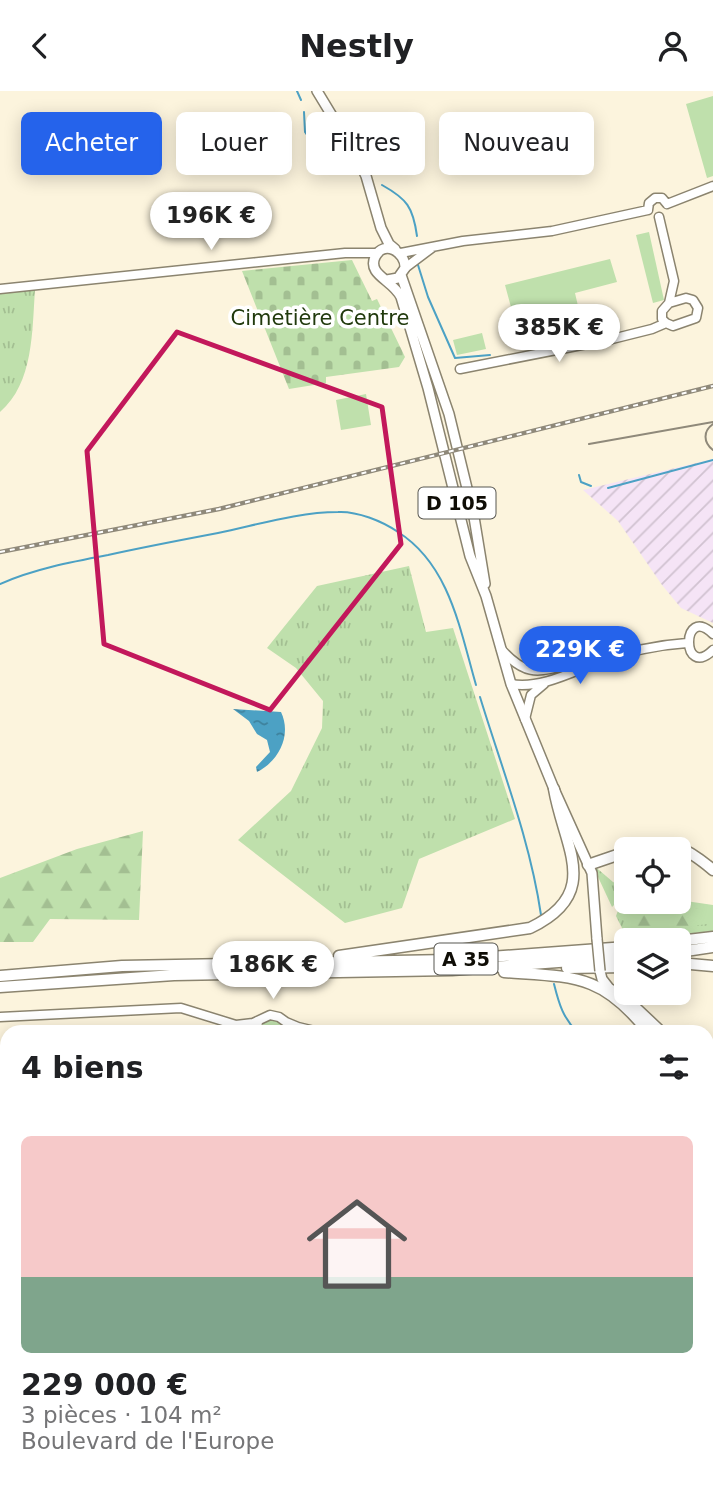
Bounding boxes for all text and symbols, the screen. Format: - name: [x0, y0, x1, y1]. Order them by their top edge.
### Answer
- icon: back: [21, 27, 59, 65]
- text: Nestly: [299, 27, 414, 65]
- icon: person: [654, 27, 692, 65]
- chip: Acheter: [21, 112, 162, 175]
- chip: Louer: [176, 112, 292, 175]
- chip: Filtres: [306, 112, 425, 175]
- chip: Nouveau: [439, 112, 594, 175]
- pin: 196K €: [154, 193, 268, 252]
- text: 196K €: [166, 202, 256, 228]
- pin: 385K €: [502, 305, 616, 364]
- park label: Cimetière Centre: [231, 306, 409, 330]
- text: 385K €: [514, 314, 604, 340]
- road number: D 105: [419, 487, 496, 519]
- pin: 229K €: [523, 627, 637, 686]
- text: 229K €: [535, 636, 625, 662]
- map controls: [614, 837, 691, 1005]
- button: locate: [614, 837, 691, 914]
- button: layers: [614, 928, 691, 1005]
- pin: 186K €: [216, 941, 330, 1001]
- road number: A 35: [434, 943, 498, 975]
- text: 186K €: [228, 951, 318, 977]
- icon: filters: [655, 1048, 693, 1086]
- text: 4 biens: [21, 1050, 144, 1085]
- icon: home: [294, 1181, 420, 1307]
- text: 229 000 €: [21, 1367, 188, 1402]
- text: 3 pièces · 104 m²: [21, 1402, 222, 1428]
- text: Boulevard de l'Europe: [21, 1428, 274, 1454]

